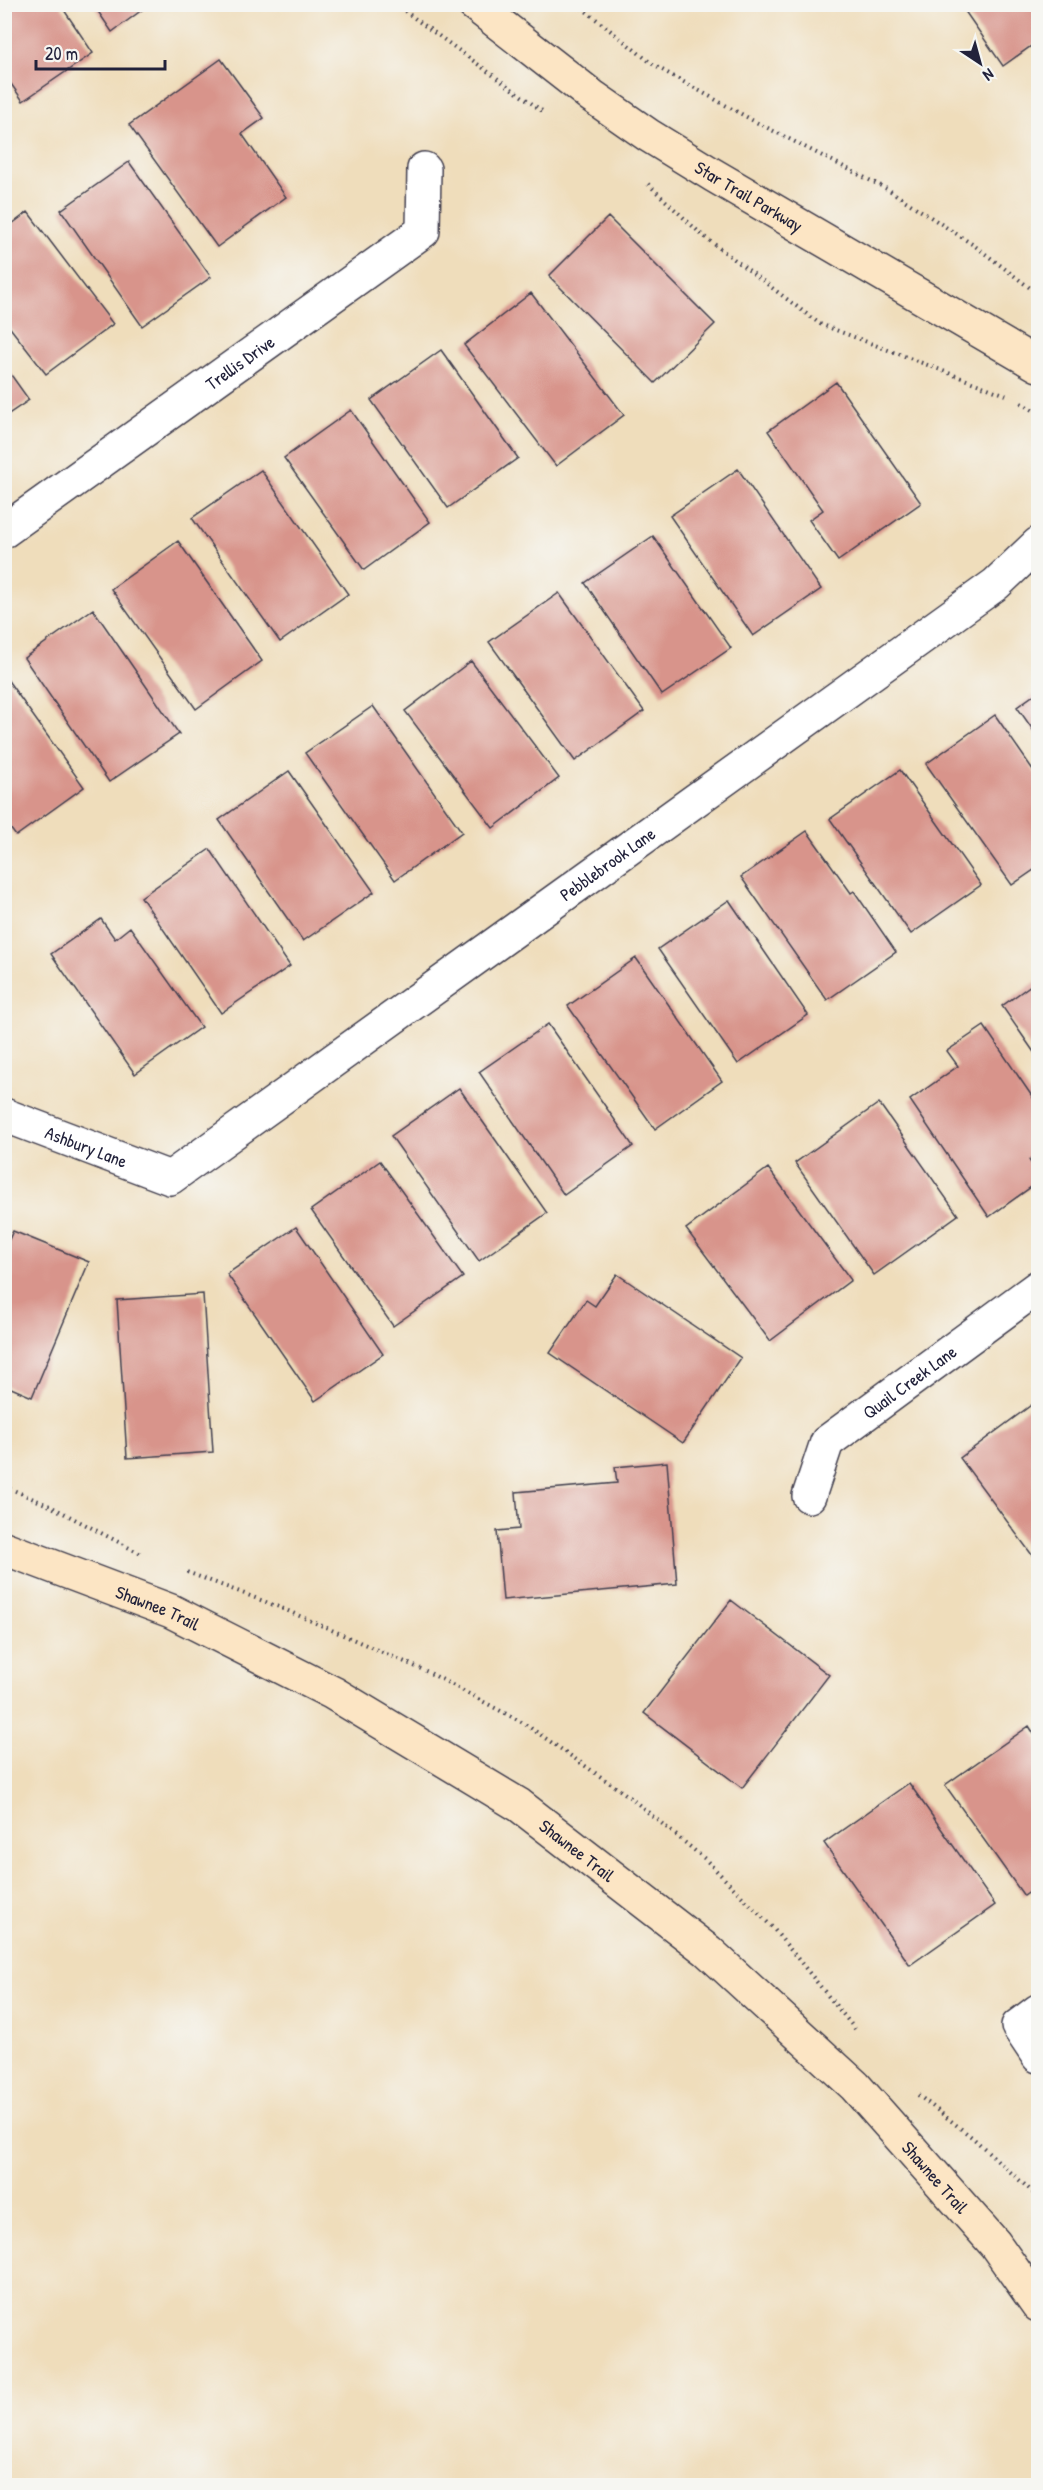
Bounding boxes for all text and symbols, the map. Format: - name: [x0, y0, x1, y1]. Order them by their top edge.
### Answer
- scale bar: [36, 33, 165, 71]
- north arrow: [950, 33, 1010, 93]
- text: 20 m: [45, 41, 78, 66]
- text: N: [979, 64, 999, 87]
- street label: Star Trail Parkway: [690, 155, 808, 238]
- street label: Trellis Drive: [200, 329, 279, 395]
- street label: Pebblebrook Lane: [554, 821, 660, 907]
- street label: Ashbury Lane: [42, 1119, 131, 1173]
- street label: Quail Creek Lane: [857, 1339, 961, 1424]
- street label: Shawnee Trail: [112, 1579, 205, 1636]
- street label: Shawnee Trail: [535, 1813, 620, 1887]
- street label: Shawnee Trail: [897, 2135, 975, 2219]

